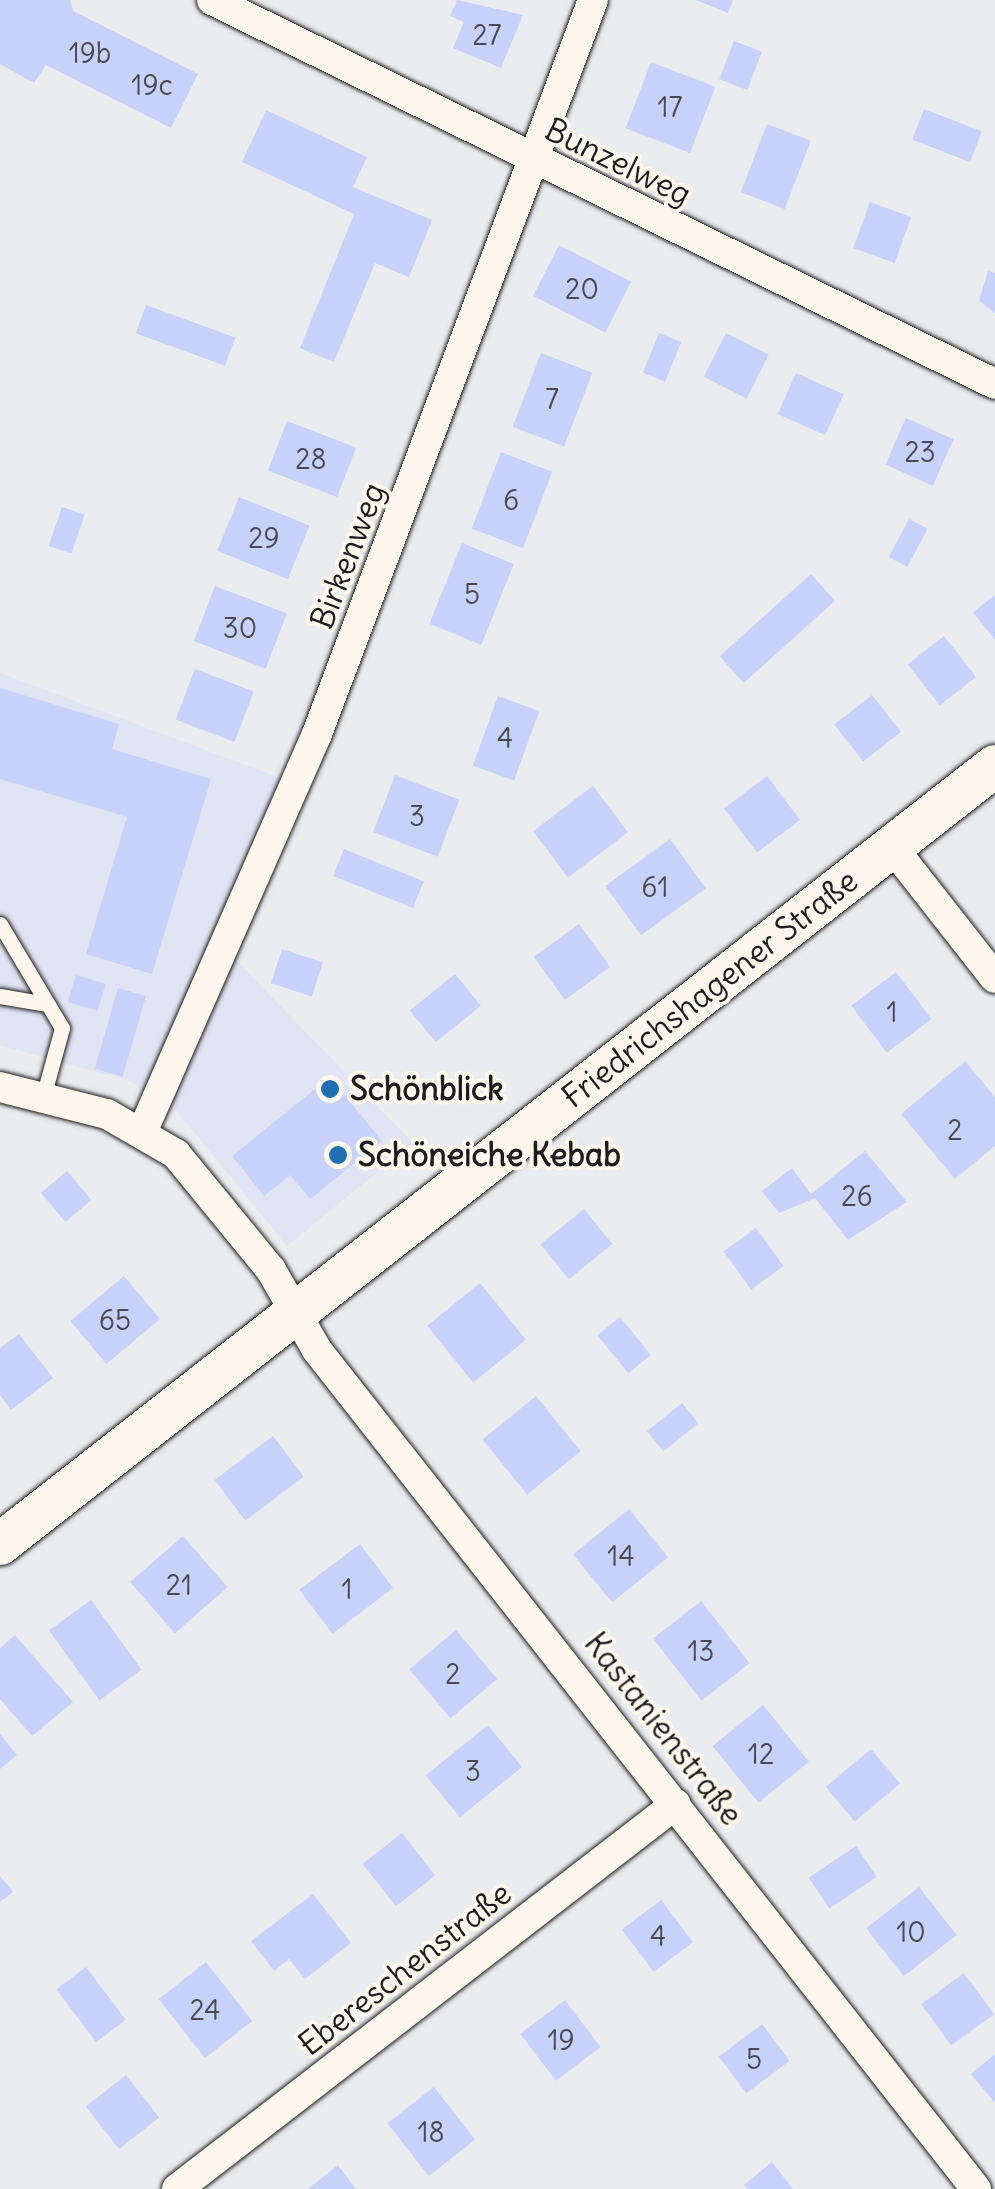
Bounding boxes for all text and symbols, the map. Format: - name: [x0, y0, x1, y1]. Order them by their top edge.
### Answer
- house number: 27: [472, 18, 502, 52]
- house number: 19b: [69, 36, 111, 70]
- house number: 19c: [131, 68, 173, 102]
- house number: 17: [658, 90, 682, 124]
- street label: Bunzelweg: [539, 110, 697, 214]
- house number: 20: [565, 272, 599, 306]
- house number: 7: [545, 382, 559, 416]
- house number: 23: [904, 435, 936, 469]
- house number: 28: [295, 442, 327, 476]
- street label: Birkenweg: [303, 478, 393, 634]
- house number: 6: [503, 483, 519, 517]
- house number: 29: [248, 521, 280, 555]
- house number: 5: [464, 577, 480, 611]
- house number: 30: [223, 611, 257, 645]
- house number: 4: [497, 721, 513, 755]
- house number: 3: [409, 799, 425, 833]
- street label: Friedrichshagener Straße: [555, 862, 865, 1116]
- house number: 61: [641, 870, 669, 904]
- house number: 1: [886, 995, 898, 1029]
- place label: Schönblick: [350, 1070, 504, 1108]
- marker: Schönblick: [319, 1078, 341, 1100]
- house number: 2: [947, 1113, 963, 1147]
- place label: Schöneiche Kebab: [358, 1136, 621, 1174]
- marker: Schöneiche Kebab: [327, 1144, 349, 1166]
- house number: 26: [841, 1179, 873, 1213]
- house number: 65: [99, 1303, 131, 1337]
- house number: 14: [607, 1539, 635, 1573]
- house number: 21: [166, 1568, 192, 1602]
- house number: 1: [341, 1572, 353, 1606]
- street label: Kastanienstraße: [576, 1625, 750, 1833]
- house number: 13: [687, 1634, 715, 1668]
- house number: 2: [445, 1657, 461, 1691]
- house number: 12: [748, 1737, 774, 1771]
- house number: 3: [465, 1754, 481, 1788]
- street label: Ebereschenstraße: [291, 1874, 519, 2064]
- house number: 10: [896, 1915, 926, 1949]
- house number: 4: [650, 1919, 666, 1953]
- house number: 24: [189, 1993, 221, 2027]
- house number: 19: [547, 2023, 575, 2057]
- house number: 5: [746, 2042, 762, 2076]
- house number: 18: [417, 2115, 445, 2149]

